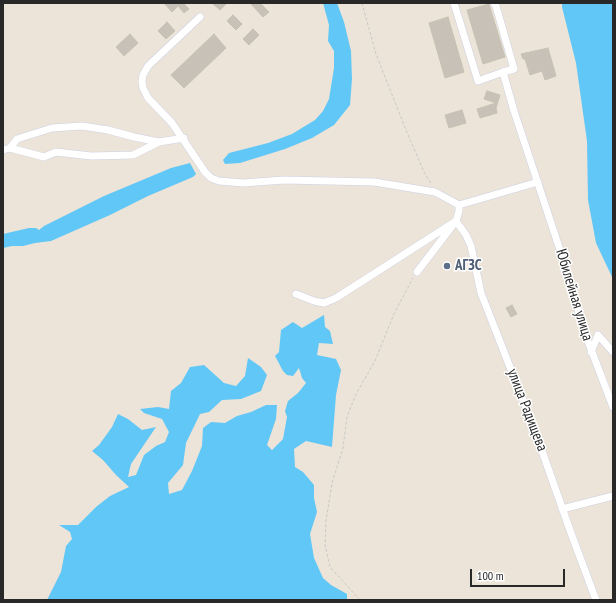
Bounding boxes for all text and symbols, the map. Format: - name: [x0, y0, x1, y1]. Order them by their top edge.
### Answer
- street label: Юбилейная улица: [552, 247, 596, 343]
- place label: АГЗС: [455, 257, 482, 275]
- marker: АГЗС: [442, 261, 452, 271]
- street label: улица Радищева: [503, 366, 551, 454]
- scale bar: [472, 561, 567, 587]
- text: 100 m: [477, 568, 504, 583]

